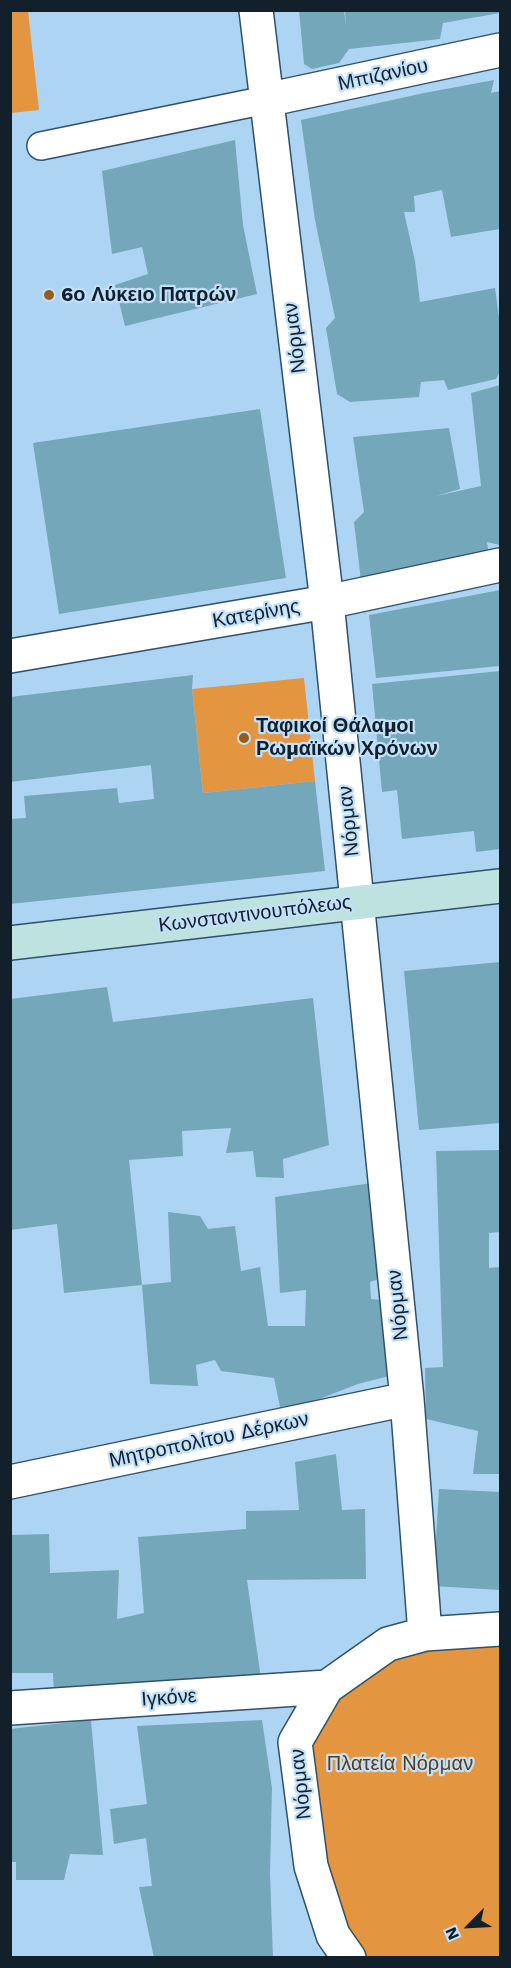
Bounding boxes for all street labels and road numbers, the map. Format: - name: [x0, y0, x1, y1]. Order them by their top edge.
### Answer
- street label: Μπιζανίου: [336, 54, 430, 96]
- street label: Νόρμαν: [279, 301, 311, 375]
- street label: Κατερίνης: [211, 595, 301, 633]
- street label: Νόρμαν: [333, 784, 365, 858]
- street label: Κωνσταντινουπόλεως: [157, 890, 353, 938]
- street label: Νόρμαν: [382, 1268, 414, 1342]
- street label: Μητροπολίτου Δέρκων: [107, 1407, 311, 1473]
- street label: Ιγκόνε: [141, 1684, 197, 1712]
- street label: Νόρμαν: [285, 1747, 317, 1821]

